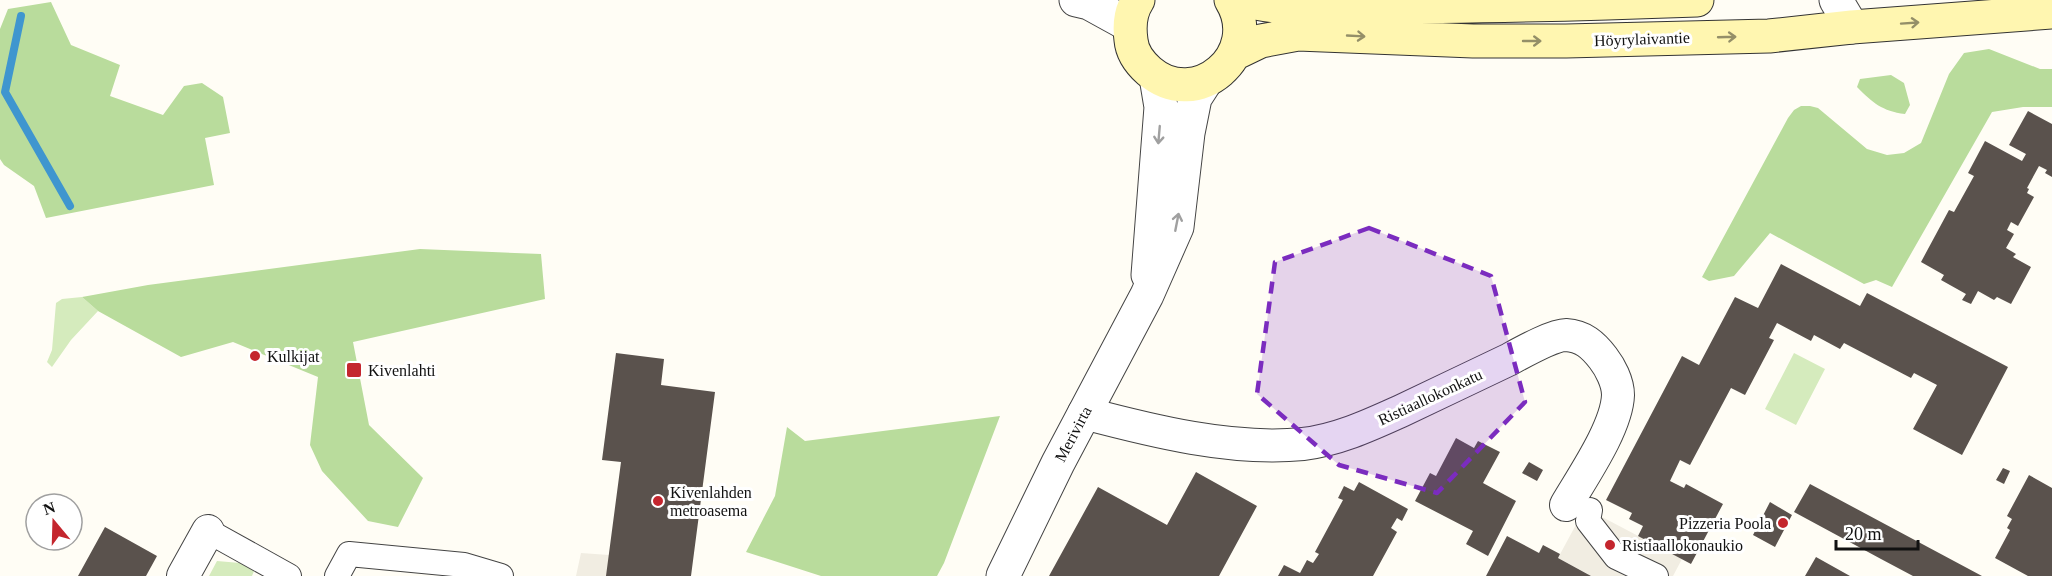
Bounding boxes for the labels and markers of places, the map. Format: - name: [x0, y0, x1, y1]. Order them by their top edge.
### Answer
- place label: Kulkijat: [267, 348, 320, 366]
- marker: Kulkijat: [248, 349, 262, 363]
- marker: Kivenlahti: [345, 361, 363, 379]
- place label: Kivenlahti: [368, 362, 436, 379]
- place label: Kivenlahden metroasema: [670, 484, 752, 519]
- marker: Kivenlahden metroasema: [651, 494, 665, 508]
- place label: Pizzeria Poola: [1679, 515, 1771, 532]
- marker: Pizzeria Poola: [1776, 516, 1790, 530]
- place label: Ristiaallokonaukio: [1622, 537, 1743, 554]
- marker: Ristiaallokonaukio: [1603, 538, 1617, 552]

